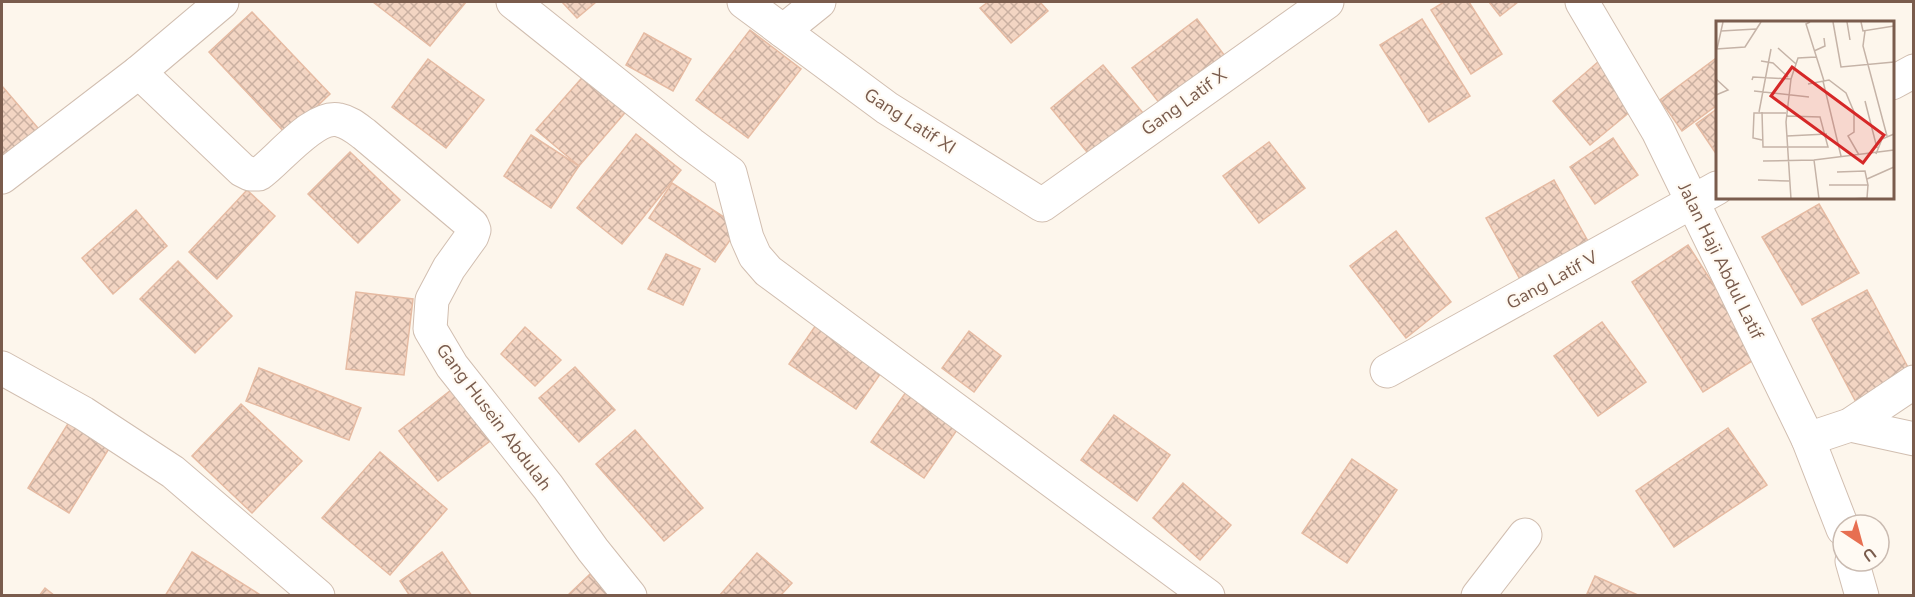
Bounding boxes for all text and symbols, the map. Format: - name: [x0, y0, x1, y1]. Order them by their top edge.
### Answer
- inset map: [1716, 21, 1894, 200]
- street label: Gang Latif X: [1136, 63, 1232, 141]
- street label: Gang Latif XI: [860, 82, 960, 160]
- street label: Jalan Haji Abdul Latif: [1672, 178, 1770, 344]
- street label: Gang Latif V: [1502, 245, 1602, 315]
- street label: Gang Husein Abdulah: [431, 339, 557, 495]
- north arrow: [1831, 513, 1891, 573]
- text: U: [1858, 542, 1880, 567]

